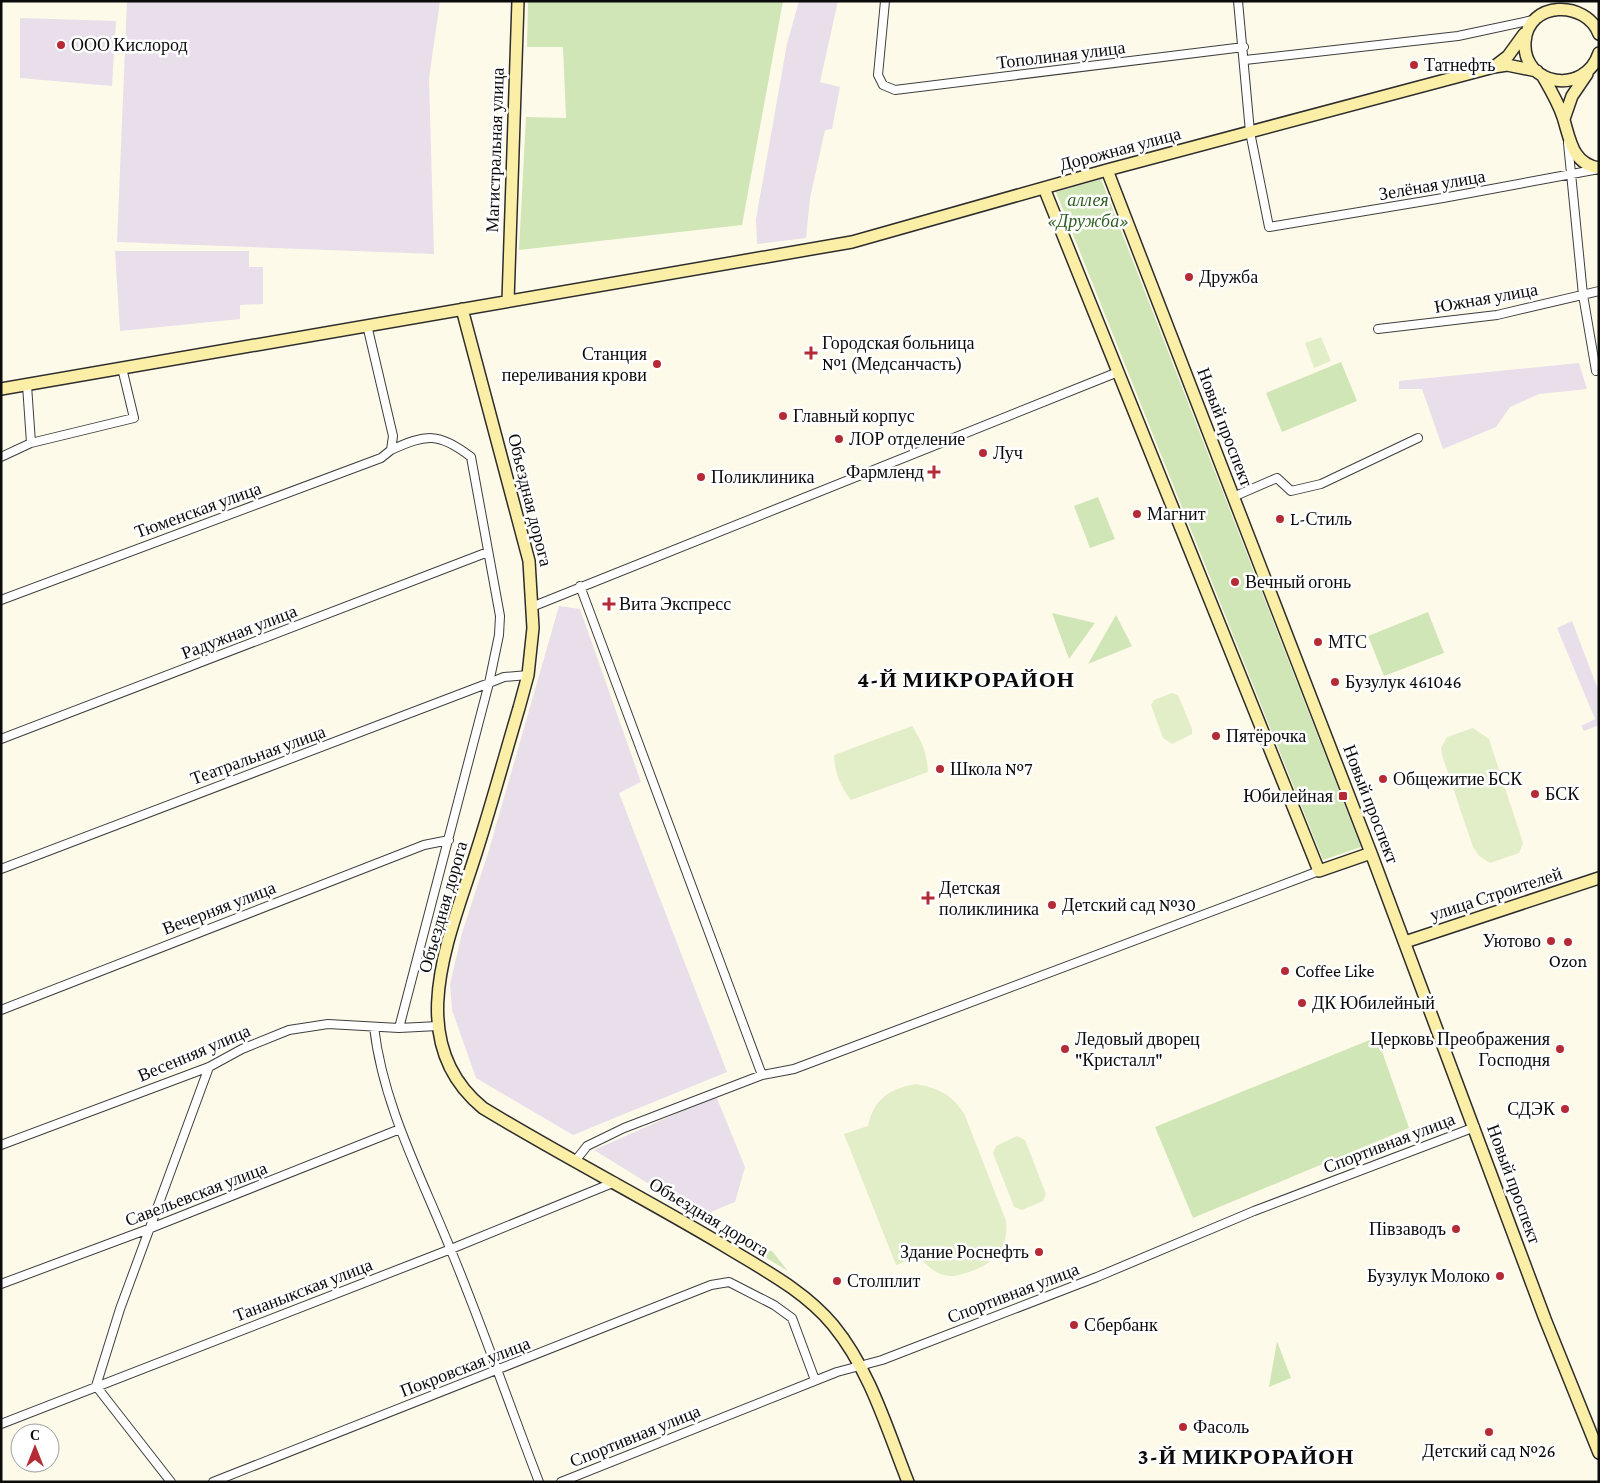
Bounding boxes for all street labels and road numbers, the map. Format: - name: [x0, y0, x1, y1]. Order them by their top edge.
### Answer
- street label: Тополиная улица: [996, 37, 1126, 73]
- street label: Магистральная улица: [482, 67, 508, 233]
- street label: Дорожная улица: [1057, 123, 1183, 175]
- street label: Зелёная улица: [1377, 166, 1487, 204]
- street label: Южная улица: [1433, 279, 1539, 317]
- street label: Новый проспект: [1193, 365, 1257, 489]
- street label: Объездная дорога: [504, 432, 556, 568]
- street label: Тюменская улица: [132, 478, 264, 542]
- street label: Радужная улица: [178, 601, 300, 663]
- street label: Театральная улица: [188, 721, 328, 789]
- street label: Новый проспект: [1339, 742, 1403, 866]
- street label: Объездная дорога: [415, 839, 471, 975]
- street label: улица Строителей: [1427, 863, 1565, 925]
- street label: Вечерняя улица: [160, 877, 278, 939]
- street label: Весенняя улица: [135, 1020, 253, 1086]
- street label: Спортивная улица: [1320, 1109, 1458, 1177]
- street label: Новый проспект: [1483, 1122, 1545, 1247]
- street label: Савельевская улица: [122, 1158, 270, 1230]
- street label: Объездная дорога: [646, 1173, 772, 1261]
- street label: Тананыкская улица: [231, 1254, 375, 1326]
- street label: Спортивная улица: [944, 1259, 1082, 1327]
- street label: Покровская улица: [397, 1333, 533, 1401]
- street label: Спортивная улица: [567, 1401, 703, 1471]

